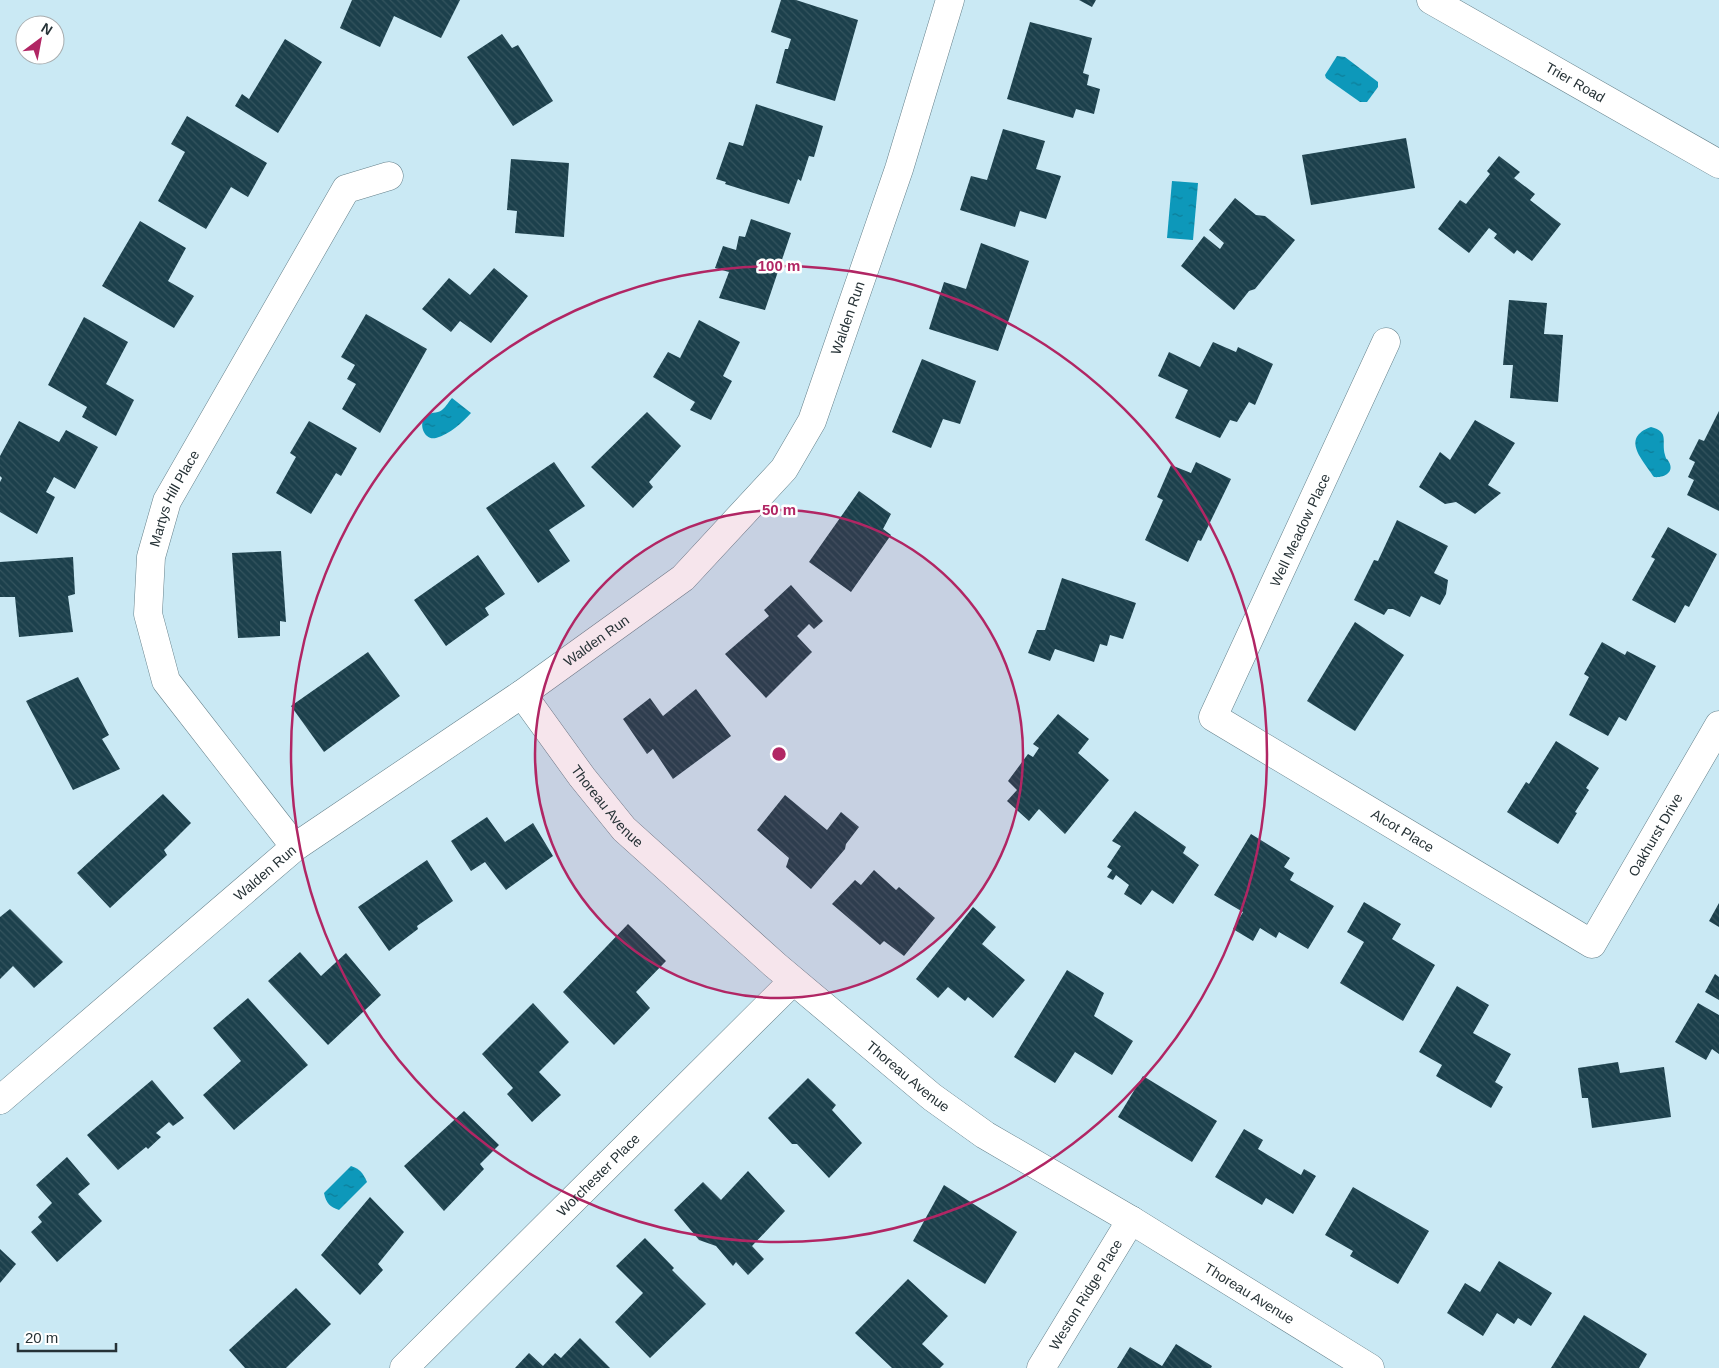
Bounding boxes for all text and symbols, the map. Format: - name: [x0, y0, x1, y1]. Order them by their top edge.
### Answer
- north arrow: [15, 15, 65, 65]
- text: N: [38, 20, 55, 38]
- street label: Trier Road: [1543, 59, 1608, 105]
- text: 100 m: [758, 257, 800, 274]
- street label: Walden Run: [828, 279, 868, 357]
- street label: Martys Hill Place: [146, 447, 203, 548]
- street label: Well Meadow Place: [1267, 471, 1333, 589]
- text: 50 m: [762, 501, 796, 518]
- street label: Walden Run: [561, 612, 632, 669]
- centre of rings: [770, 745, 788, 763]
- street label: Thoreau Avenue: [568, 762, 647, 851]
- street label: Oakhurst Drive: [1625, 790, 1686, 879]
- street label: Alcot Place: [1368, 806, 1437, 856]
- street label: Walden Run: [231, 842, 299, 904]
- street label: Thoreau Avenue: [863, 1038, 953, 1115]
- street label: Worchester Place: [553, 1130, 643, 1219]
- street label: Weston Ridge Place: [1046, 1236, 1126, 1353]
- street label: Thoreau Avenue: [1202, 1259, 1297, 1327]
- scale bar: [18, 1320, 115, 1352]
- text: 20 m: [25, 1329, 58, 1346]

